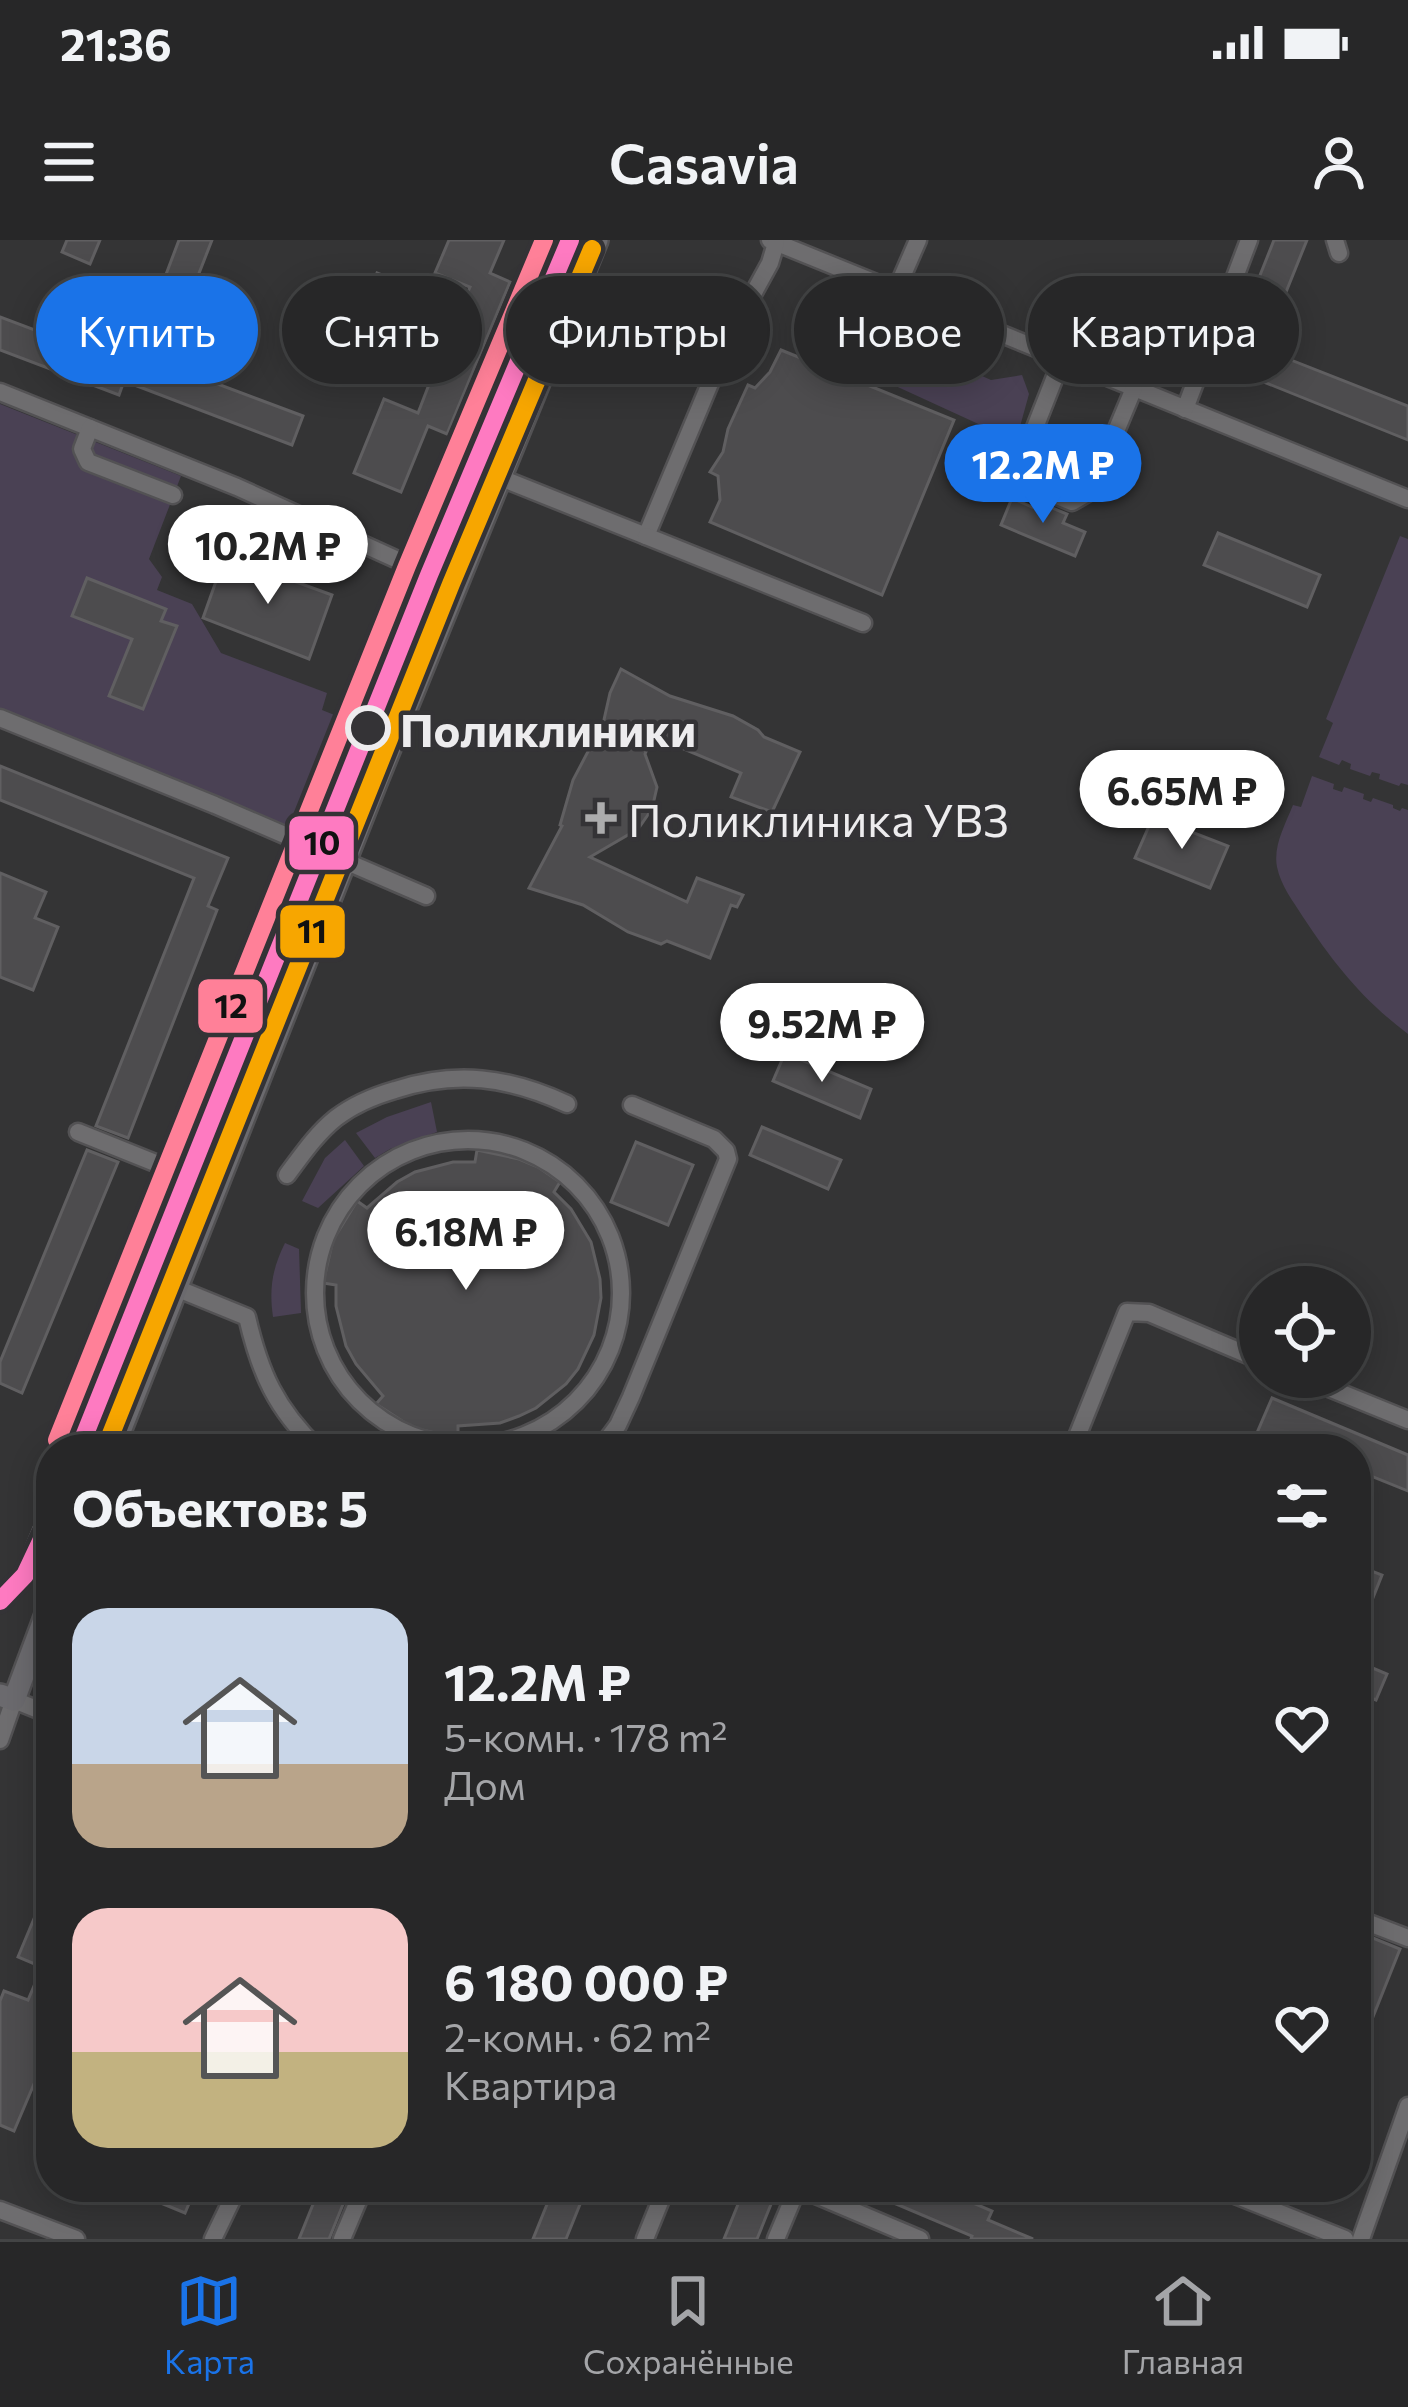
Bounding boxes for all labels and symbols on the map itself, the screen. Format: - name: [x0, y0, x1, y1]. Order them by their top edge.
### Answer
- pin: 12.2M ₽: [932, 424, 1154, 526]
- pin: 10.2M ₽: [157, 505, 379, 607]
- place label: Поликлиники: [400, 701, 696, 756]
- marker: Поликлиники: [347, 707, 389, 749]
- pin: 6.65M ₽: [1071, 750, 1293, 852]
- place label: Поликлиника УВЗ: [628, 791, 1009, 846]
- marker: Поликлиника УВЗ: [585, 802, 617, 834]
- line badge: 10: [287, 814, 356, 872]
- text: 10: [304, 821, 340, 862]
- line badge: 11: [278, 903, 347, 960]
- text: 11: [297, 909, 327, 950]
- line badge: 12: [196, 977, 265, 1035]
- pin: 9.52M ₽: [711, 983, 933, 1085]
- text: 12: [214, 984, 248, 1025]
- pin: 6.18M ₽: [355, 1191, 577, 1293]

